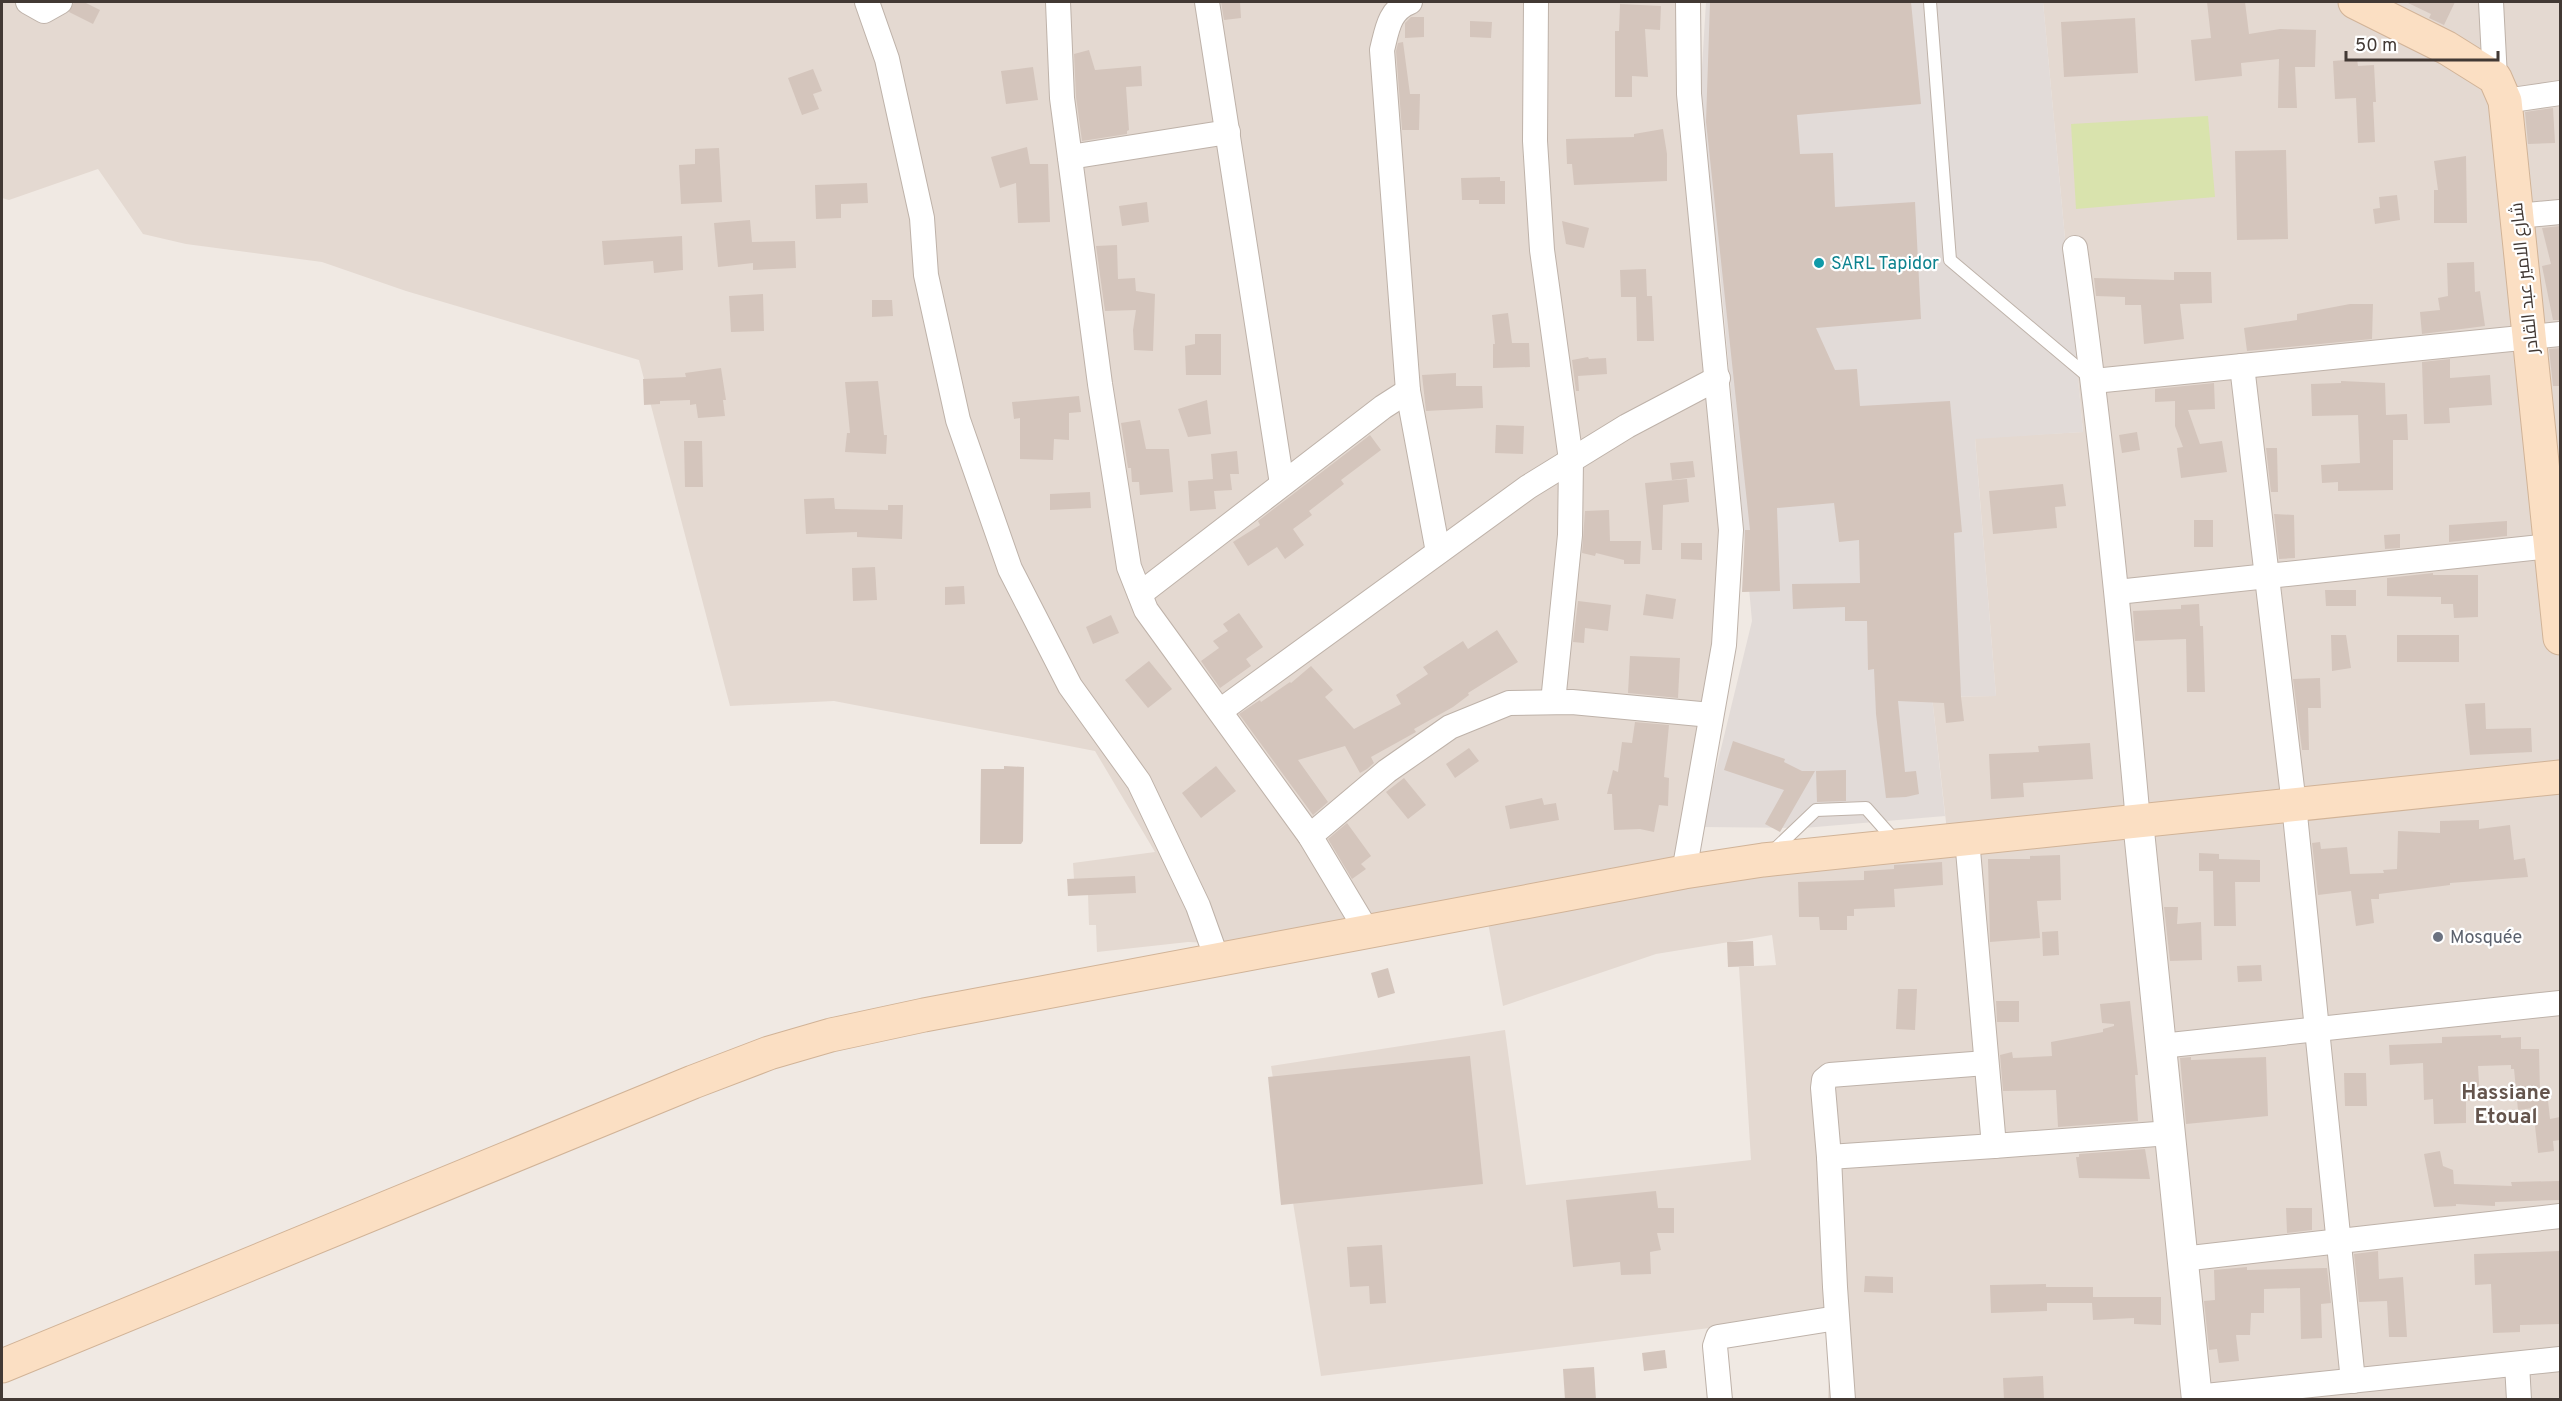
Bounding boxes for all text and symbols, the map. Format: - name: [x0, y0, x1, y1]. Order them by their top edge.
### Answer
- scale bar: [2346, 24, 2498, 62]
- text: 50 m: [2355, 35, 2397, 58]
- street label: شارع الامير عبد القادر: [2506, 201, 2545, 356]
- place label: SARL Tapidor: [1831, 253, 1939, 276]
- marker: SARL Tapidor: [1812, 256, 1826, 270]
- place label: Mosquée: [2450, 927, 2522, 950]
- marker: Mosquée: [2431, 930, 2445, 944]
- district label: Hassiane Etoual: [2461, 1080, 2551, 1131]

